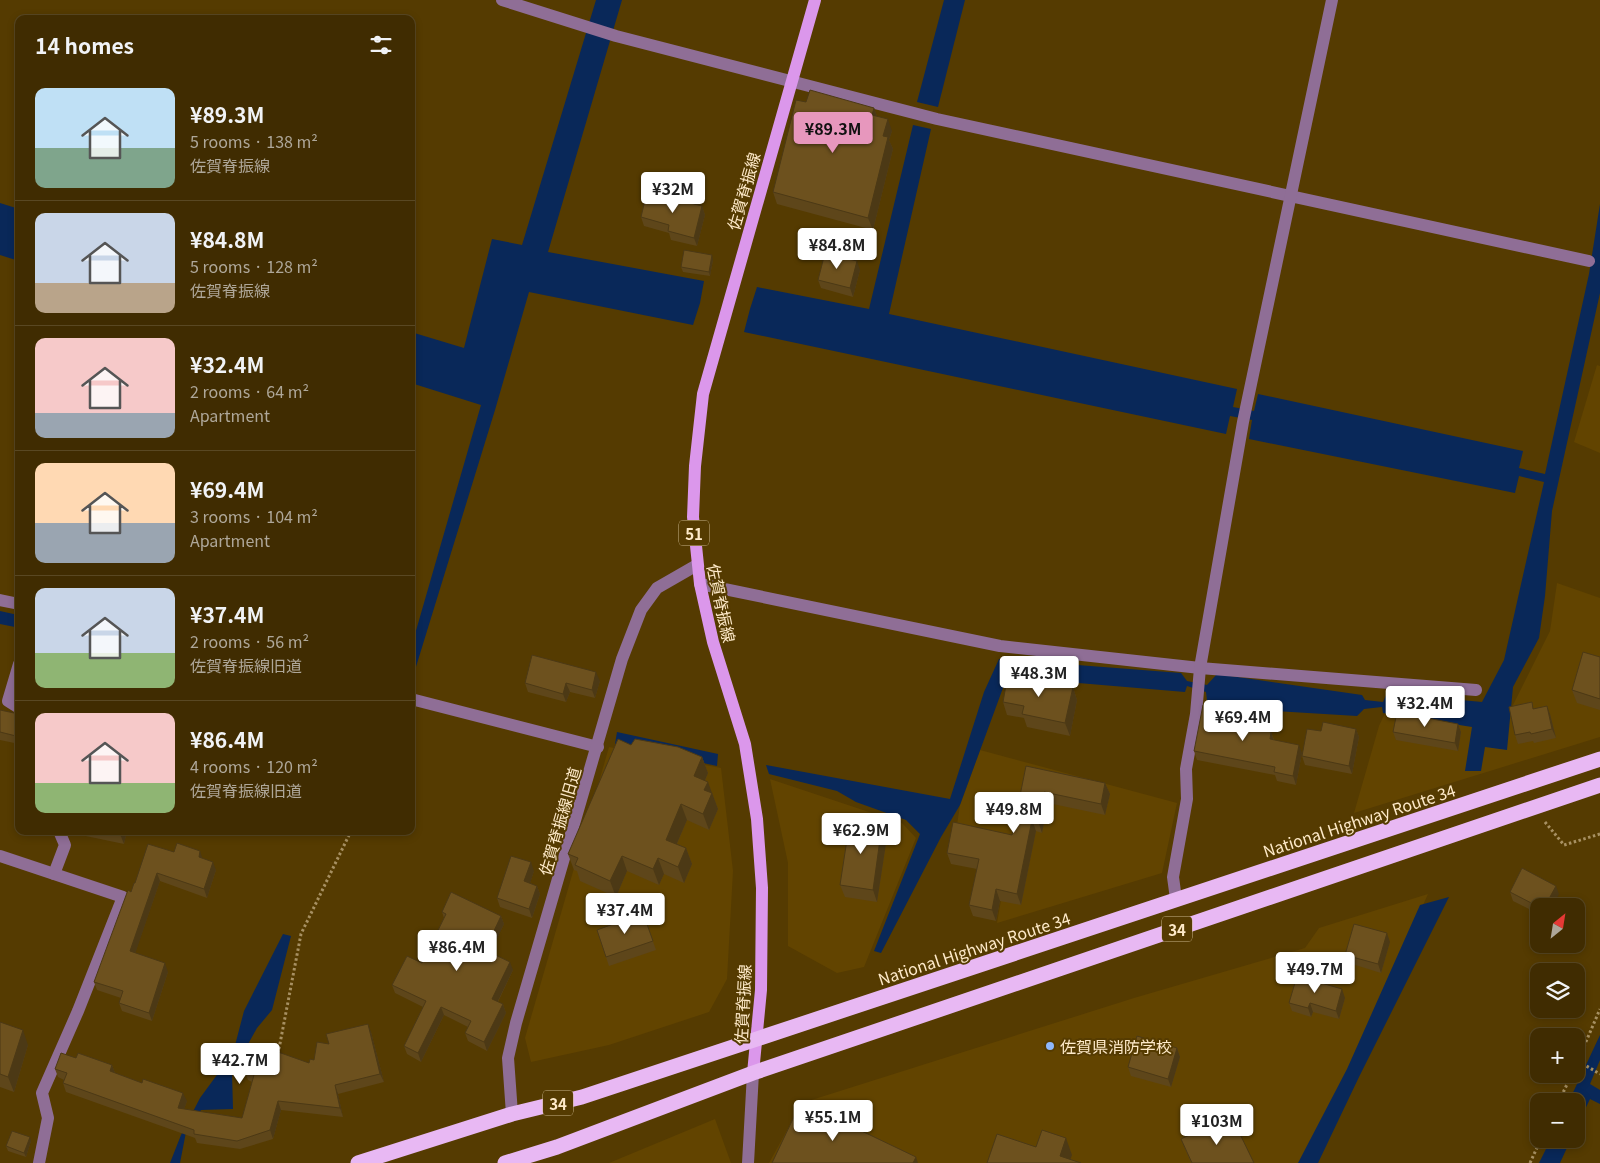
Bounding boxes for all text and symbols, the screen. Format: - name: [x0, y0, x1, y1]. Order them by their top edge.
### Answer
- text: 14 homes: [35, 30, 134, 60]
- icon: filters: [367, 31, 395, 59]
- text: ¥89.3M: [190, 99, 264, 129]
- icon: home: [75, 108, 135, 168]
- pin: ¥89.3M: [792, 112, 874, 154]
- text: ¥89.3M: [805, 116, 861, 140]
- text: 5 rooms · 138 m²: [190, 129, 318, 153]
- street label: 佐賀脊振線: [720, 149, 766, 233]
- text: 佐賀脊振線: [190, 153, 270, 177]
- pin: ¥32M: [643, 172, 703, 214]
- text: ¥32M: [652, 176, 694, 200]
- text: ¥84.8M: [190, 224, 264, 254]
- pin: ¥84.8M: [796, 228, 878, 270]
- text: ¥84.8M: [809, 232, 865, 256]
- icon: home: [75, 233, 135, 293]
- text: 5 rooms · 128 m²: [190, 254, 318, 278]
- text: 佐賀脊振線: [190, 278, 270, 302]
- text: ¥32.4M: [190, 349, 264, 379]
- icon: home: [75, 358, 135, 418]
- text: 2 rooms · 64 m²: [190, 379, 309, 403]
- text: Apartment: [190, 403, 270, 427]
- text: ¥69.4M: [190, 474, 264, 504]
- icon: home: [75, 483, 135, 543]
- text: 3 rooms · 104 m²: [190, 504, 318, 528]
- road number: 51: [679, 520, 709, 546]
- text: Apartment: [190, 528, 270, 552]
- street label: 佐賀脊振線: [702, 561, 742, 645]
- text: ¥37.4M: [190, 599, 264, 629]
- icon: home: [75, 608, 135, 668]
- text: 2 rooms · 56 m²: [190, 629, 309, 653]
- text: 佐賀脊振線旧道: [190, 653, 302, 677]
- pin: ¥48.3M: [998, 656, 1080, 698]
- text: ¥48.3M: [1011, 660, 1067, 684]
- pin: ¥32.4M: [1384, 686, 1466, 728]
- text: ¥32.4M: [1397, 690, 1453, 714]
- pin: ¥69.4M: [1202, 700, 1284, 742]
- text: ¥69.4M: [1215, 704, 1271, 728]
- text: ¥86.4M: [190, 724, 264, 754]
- icon: home: [75, 733, 135, 793]
- text: 4 rooms · 120 m²: [190, 754, 318, 778]
- street label: 佐賀脊振線旧道: [532, 764, 586, 878]
- text: 佐賀脊振線旧道: [190, 778, 302, 802]
- street label: National Highway Route 34: [1260, 778, 1458, 862]
- pin: ¥49.8M: [973, 792, 1055, 834]
- text: ¥49.8M: [986, 796, 1042, 820]
- pin: ¥62.9M: [820, 812, 902, 855]
- text: ¥62.9M: [833, 817, 889, 841]
- pin: ¥37.4M: [584, 892, 666, 935]
- text: ¥37.4M: [597, 897, 653, 921]
- north arrow: [1530, 898, 1585, 952]
- map controls: [1530, 898, 1585, 1148]
- street label: National Highway Route 34: [875, 906, 1073, 990]
- road number: 34: [1162, 916, 1192, 942]
- pin: ¥86.4M: [416, 930, 498, 972]
- text: ¥86.4M: [429, 934, 485, 958]
- pin: ¥49.7M: [1274, 952, 1356, 994]
- text: ¥49.7M: [1287, 956, 1343, 980]
- street label: 佐賀脊振線: [728, 963, 756, 1045]
- button: layers: [1530, 963, 1585, 1018]
- button: +: [1530, 1028, 1585, 1083]
- place label: 佐賀県消防学校: [1060, 1034, 1172, 1058]
- marker: 佐賀県消防学校: [1044, 1040, 1056, 1052]
- pin: ¥42.7M: [199, 1042, 281, 1085]
- text: ¥42.7M: [212, 1047, 268, 1071]
- road number: 34: [543, 1090, 573, 1116]
- button: −: [1530, 1093, 1585, 1148]
- pin: ¥55.1M: [792, 1100, 874, 1142]
- text: ¥55.1M: [805, 1104, 861, 1128]
- pin: ¥103M: [1182, 1104, 1252, 1146]
- text: ¥103M: [1191, 1108, 1243, 1132]

